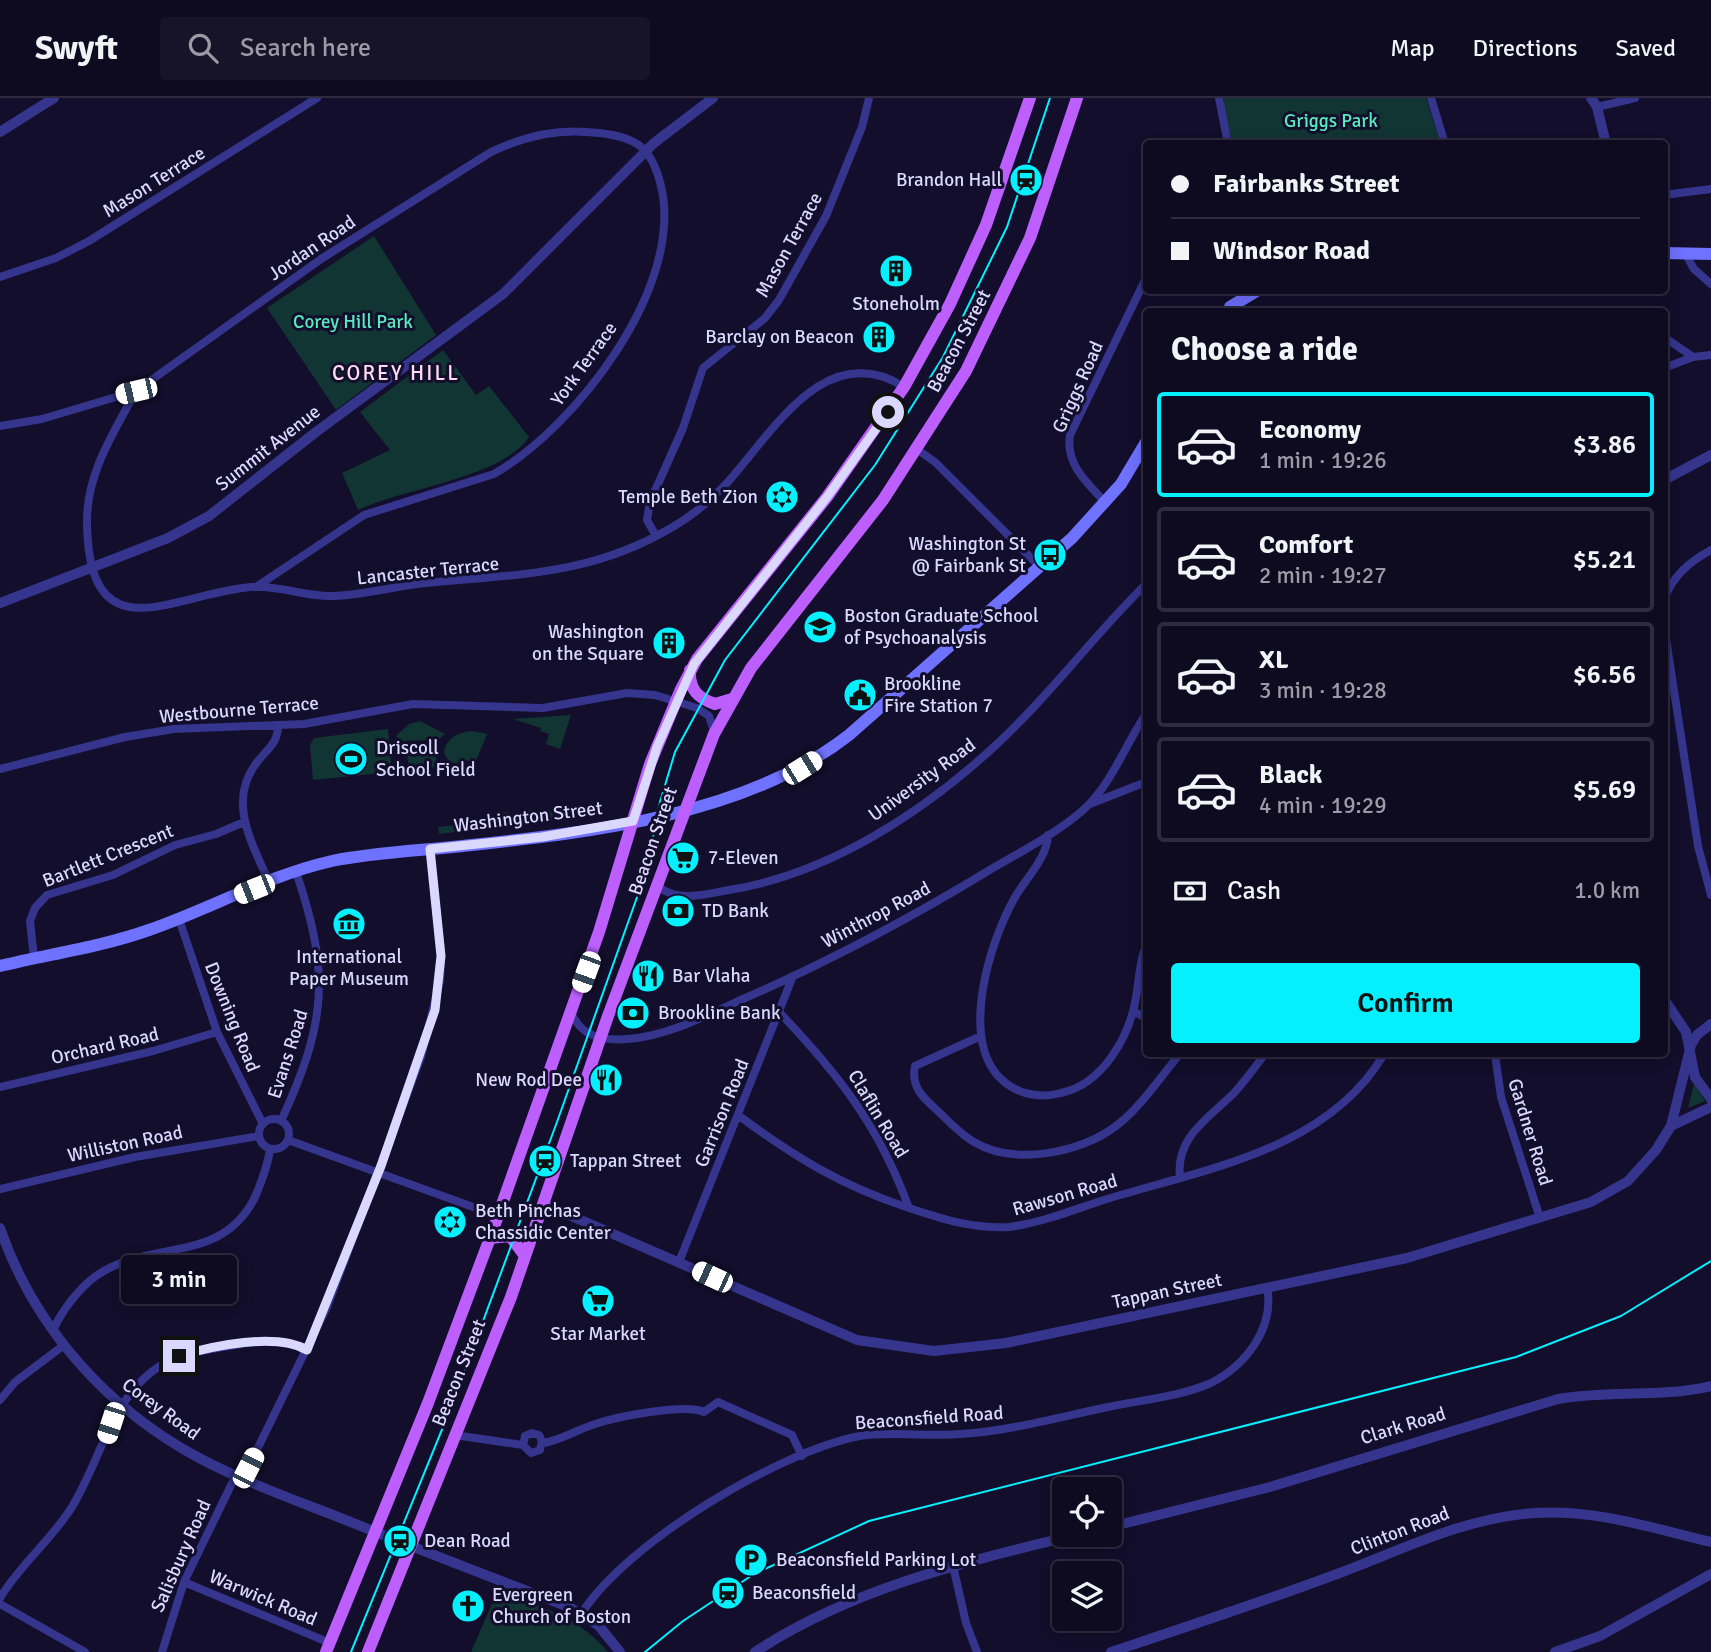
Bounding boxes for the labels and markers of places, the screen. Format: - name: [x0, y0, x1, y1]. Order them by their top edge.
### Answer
- station icon: Brandon Hall: [1007, 161, 1045, 199]
- place label: Brandon Hall: [896, 168, 1002, 192]
- building icon: Stoneholm: [877, 252, 915, 290]
- place label: Stoneholm: [852, 292, 940, 316]
- building icon: Barclay on Beacon: [860, 318, 898, 356]
- place label: Barclay on Beacon: [705, 325, 854, 349]
- synagogue icon: Temple Beth Zion: [763, 478, 801, 516]
- place label: Temple Beth Zion: [618, 485, 758, 509]
- place label: Washington St @ Fairbank St: [909, 532, 1026, 578]
- bus stop icon: Washington St @ Fairbank St: [1031, 536, 1069, 574]
- place label: Boston Graduate School of Psychoanalysis: [844, 604, 1038, 650]
- school or university icon: Boston Graduate School of Psychoanalysis: [801, 608, 839, 646]
- place label: Washington on the Square: [532, 620, 644, 666]
- building icon: Washington on the Square: [650, 624, 688, 662]
- place label: Brookline Fire Station 7: [884, 672, 993, 718]
- public building icon: Brookline Fire Station 7: [841, 676, 879, 714]
- place label: Driscoll School Field: [376, 736, 475, 782]
- sports icon: Driscoll School Field: [332, 740, 370, 778]
- supermarket icon: 7-Eleven: [664, 839, 702, 877]
- place label: 7-Eleven: [708, 846, 779, 870]
- bank icon: TD Bank: [659, 892, 697, 930]
- place label: TD Bank: [702, 899, 769, 923]
- museum icon: International Paper Museum: [330, 905, 368, 943]
- place label: International Paper Museum: [289, 945, 409, 991]
- restaurant icon: Bar Vlaha: [629, 957, 667, 995]
- place label: Bar Vlaha: [672, 964, 750, 988]
- bank icon: Brookline Bank: [614, 994, 652, 1032]
- place label: Brookline Bank: [658, 1001, 781, 1025]
- restaurant icon: New Rod Dee: [587, 1061, 625, 1099]
- place label: New Rod Dee: [475, 1068, 582, 1092]
- station icon: Tappan Street: [526, 1142, 564, 1180]
- place label: Tappan Street: [570, 1149, 682, 1173]
- place label: Beth Pinchas Chassidic Center: [475, 1199, 611, 1245]
- synagogue icon: Beth Pinchas Chassidic Center: [431, 1203, 469, 1241]
- supermarket icon: Star Market: [579, 1282, 617, 1320]
- place label: Star Market: [550, 1322, 646, 1346]
- station icon: Dean Road: [381, 1522, 419, 1560]
- place label: Dean Road: [424, 1529, 511, 1553]
- parking icon: Beaconsfield Parking Lot: [732, 1541, 770, 1579]
- place label: Beaconsfield Parking Lot: [776, 1548, 976, 1572]
- station icon: Beaconsfield: [709, 1574, 747, 1612]
- place label: Beaconsfield: [752, 1581, 856, 1605]
- place label: Evergreen Church of Boston: [492, 1583, 631, 1629]
- church icon: Evergreen Church of Boston: [449, 1587, 487, 1625]

